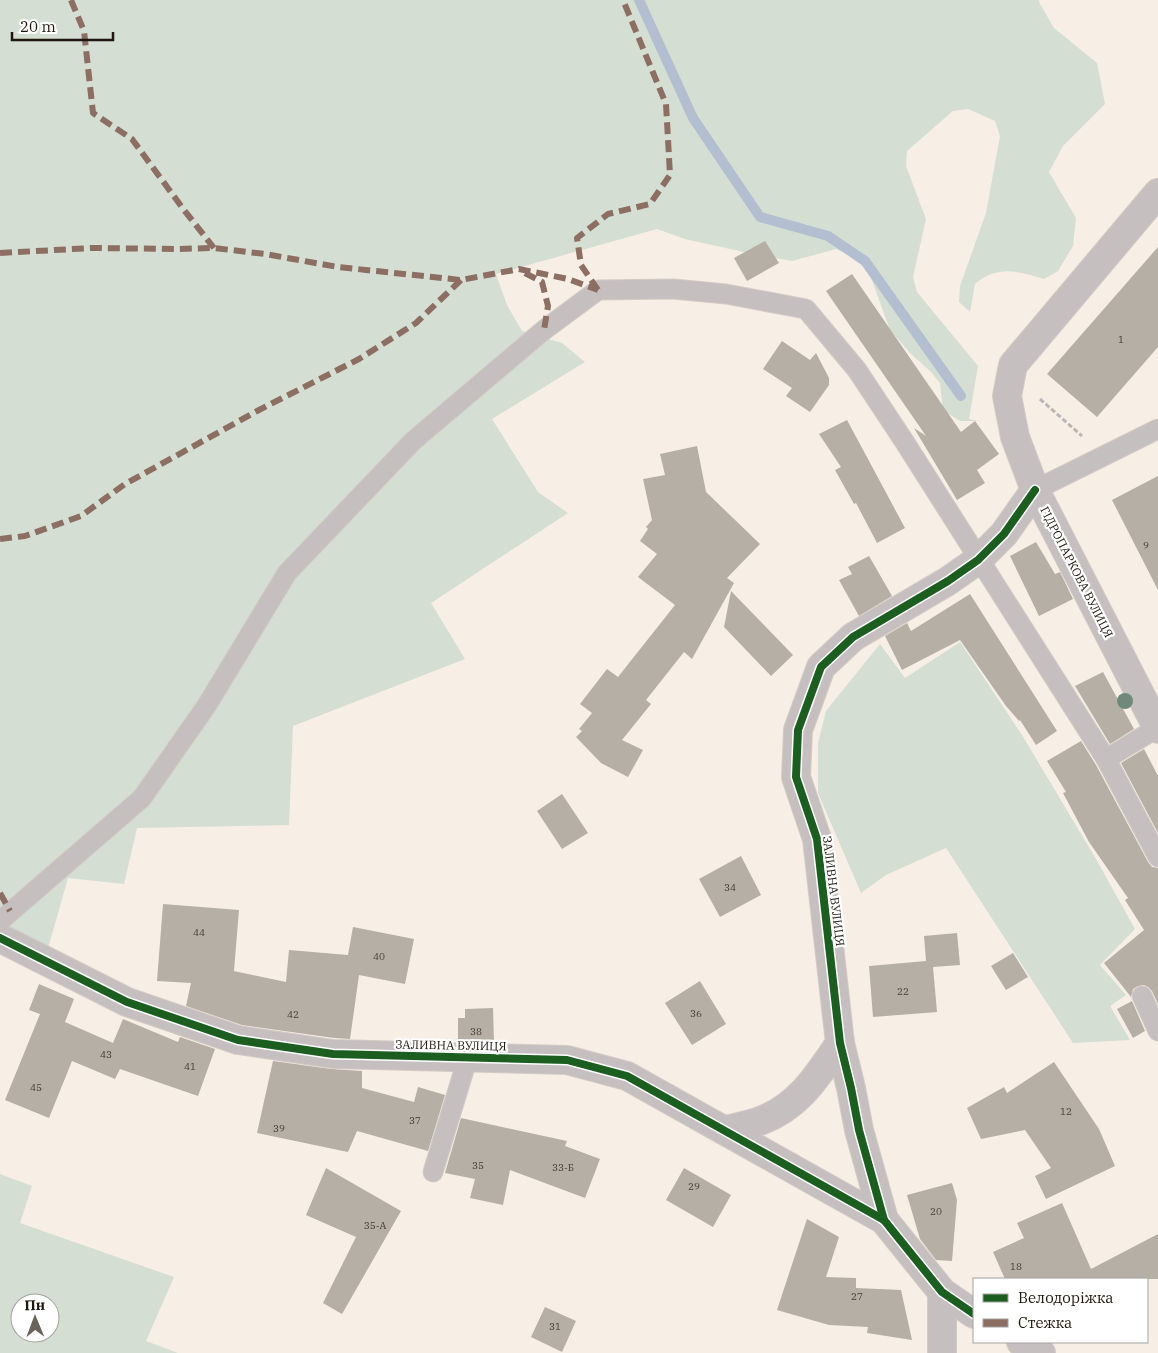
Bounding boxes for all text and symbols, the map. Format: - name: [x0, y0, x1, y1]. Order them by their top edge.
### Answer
- scale bar: [12, 10, 114, 42]
- text: 20 m: [20, 17, 56, 36]
- house number: 1: [1118, 333, 1124, 346]
- street label: ГІДРОПАРКОВА ВУЛИЦЯ: [1037, 504, 1117, 640]
- house number: 9: [1143, 539, 1149, 552]
- street label: ЗАЛИВНА ВУЛИЦЯ: [820, 835, 848, 947]
- house number: 34: [724, 881, 736, 894]
- house number: 44: [193, 926, 205, 939]
- house number: 40: [373, 950, 385, 963]
- house number: 22: [897, 985, 909, 998]
- house number: 36: [690, 1007, 702, 1020]
- house number: 42: [287, 1008, 299, 1021]
- house number: 38: [470, 1025, 482, 1038]
- street label: ЗАЛИВНА ВУЛИЦЯ: [395, 1037, 507, 1053]
- house number: 43: [100, 1048, 112, 1061]
- house number: 41: [184, 1060, 196, 1073]
- house number: 45: [30, 1081, 42, 1094]
- house number: 12: [1060, 1105, 1072, 1118]
- house number: 37: [409, 1114, 421, 1127]
- house number: 39: [273, 1122, 285, 1135]
- house number: 35: [472, 1159, 484, 1172]
- house number: 33-Б: [552, 1161, 574, 1174]
- house number: 29: [688, 1180, 700, 1193]
- house number: 20: [930, 1205, 942, 1218]
- house number: 35-А: [364, 1219, 386, 1232]
- house number: 18: [1010, 1260, 1022, 1273]
- legend: [973, 1278, 1148, 1343]
- text: Велодоріжка: [1018, 1288, 1114, 1307]
- house number: 27: [851, 1290, 863, 1303]
- north arrow: [10, 1293, 60, 1343]
- text: Пн: [24, 1296, 45, 1314]
- text: Стежка: [1018, 1313, 1072, 1332]
- house number: 31: [549, 1320, 561, 1333]

